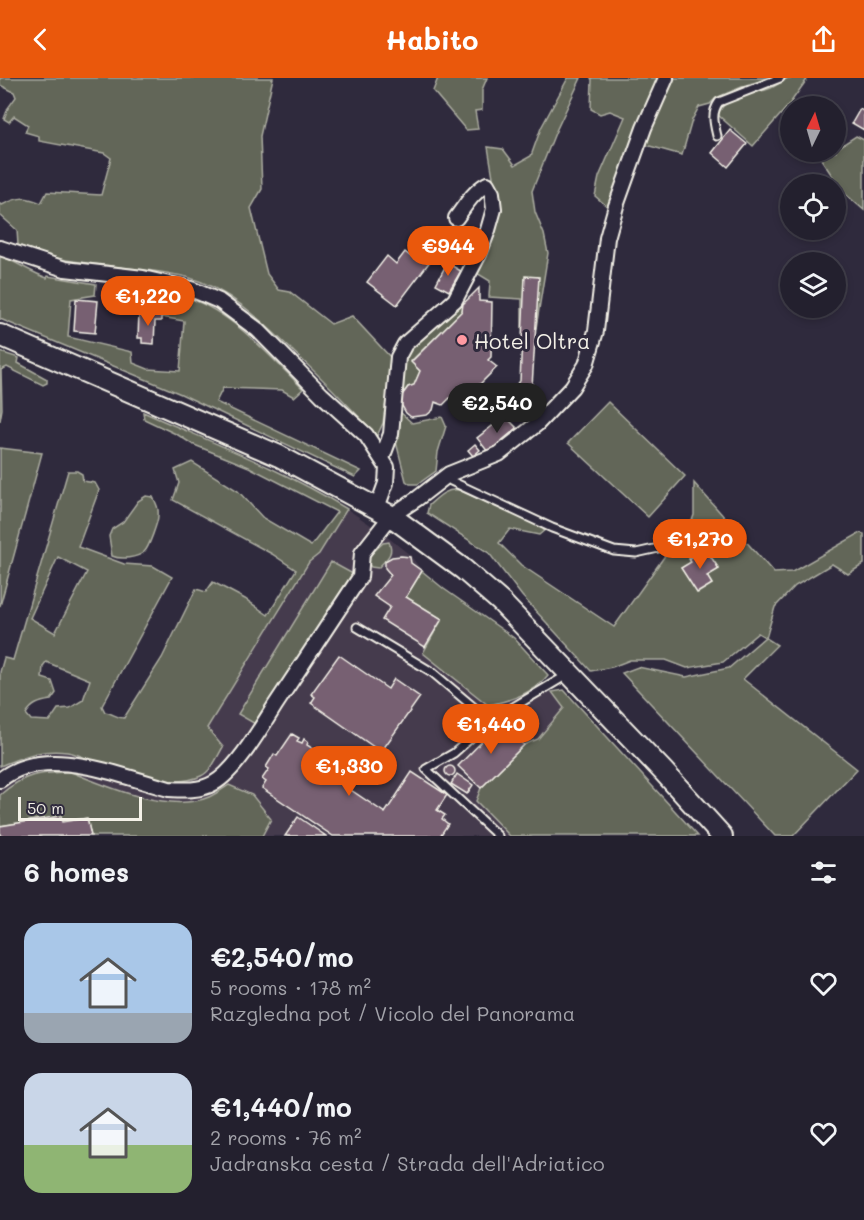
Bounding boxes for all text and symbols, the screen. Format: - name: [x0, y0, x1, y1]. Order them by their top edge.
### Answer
- text: Habito: [386, 22, 479, 57]
- icon: back: [24, 23, 57, 56]
- icon: share: [807, 23, 840, 56]
- north arrow: [780, 96, 846, 162]
- map controls: [780, 96, 846, 318]
- button: locate: [780, 174, 846, 240]
- pin: €944: [412, 226, 484, 277]
- text: €944: [421, 232, 475, 258]
- button: layers: [780, 252, 846, 318]
- pin: €1,220: [99, 276, 197, 327]
- text: €1,220: [115, 282, 181, 308]
- place label: Hotel Oltra: [474, 327, 590, 354]
- marker: Hotel Oltra: [455, 333, 469, 347]
- pin: €2,540: [448, 383, 546, 434]
- text: €2,540: [462, 389, 532, 415]
- pin: €1,270: [651, 519, 749, 570]
- text: €1,270: [667, 525, 733, 551]
- pin: €1,440: [442, 704, 540, 755]
- text: €1,440: [456, 710, 526, 736]
- pin: €1,330: [300, 746, 398, 797]
- text: €1,330: [315, 752, 383, 778]
- scale bar: [18, 794, 142, 822]
- text: 50 m: [27, 797, 64, 818]
- text: 6 homes: [24, 855, 129, 889]
- icon: filters: [807, 856, 840, 889]
- text: €2,540/mo: [210, 940, 354, 974]
- icon: home: [72, 947, 144, 1019]
- icon: heart: [807, 967, 840, 1000]
- text: 5 rooms · 178 m²: [210, 974, 371, 1000]
- text: Razgledna pot / Vicolo del Panorama: [210, 1000, 575, 1026]
- text: €1,440/mo: [210, 1090, 352, 1124]
- icon: home: [72, 1097, 144, 1169]
- icon: heart: [807, 1117, 840, 1150]
- text: 2 rooms · 76 m²: [210, 1124, 362, 1150]
- text: Jadranska cesta / Strada dell'Adriatico: [210, 1150, 605, 1176]

